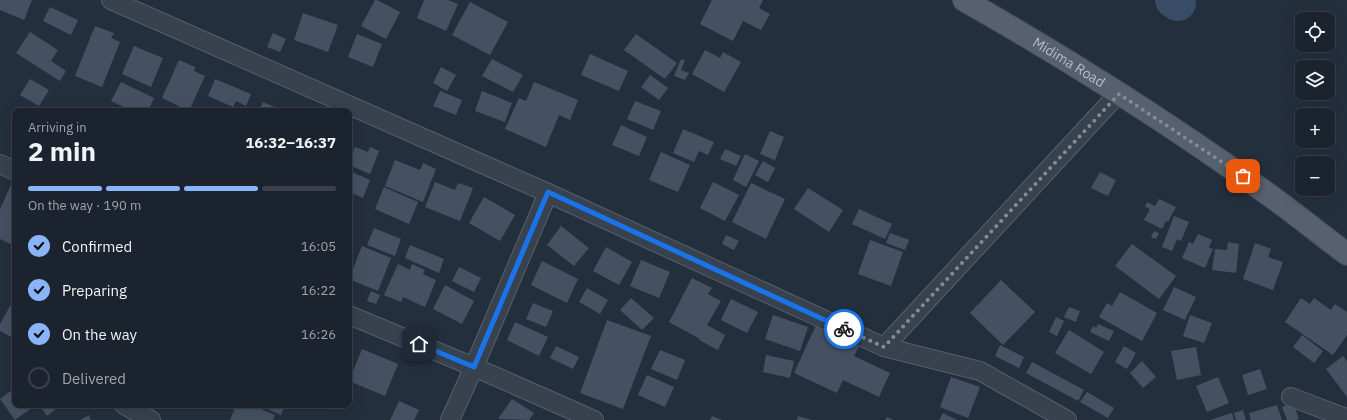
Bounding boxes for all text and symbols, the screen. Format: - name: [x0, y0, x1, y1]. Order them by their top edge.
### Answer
- map controls: [1295, 12, 1335, 196]
- button: locate: [1295, 12, 1335, 52]
- street label: Midima Road: [1029, 33, 1109, 91]
- button: layers: [1295, 60, 1335, 100]
- button: +: [1295, 108, 1335, 148]
- text: Arriving in: [28, 119, 87, 136]
- text: 16:32–16:37: [245, 133, 336, 152]
- text: 2 min: [28, 134, 96, 168]
- button: −: [1295, 156, 1335, 196]
- pin: [1226, 159, 1260, 193]
- icon: bag: [1232, 165, 1254, 187]
- text: On the way · 190 m: [28, 197, 141, 214]
- icon: check: [28, 235, 50, 257]
- text: Confirmed: [62, 237, 132, 256]
- text: 16:05: [301, 238, 336, 255]
- icon: check: [28, 279, 50, 301]
- text: Preparing: [62, 281, 127, 300]
- text: 16:22: [301, 282, 336, 299]
- courier: [824, 309, 864, 349]
- icon: bike: [833, 318, 855, 340]
- icon: check: [28, 323, 50, 345]
- text: On the way: [62, 325, 137, 344]
- text: 16:26: [301, 326, 336, 343]
- pin: [402, 327, 436, 361]
- icon: home: [408, 333, 430, 355]
- text: Delivered: [62, 369, 126, 388]

